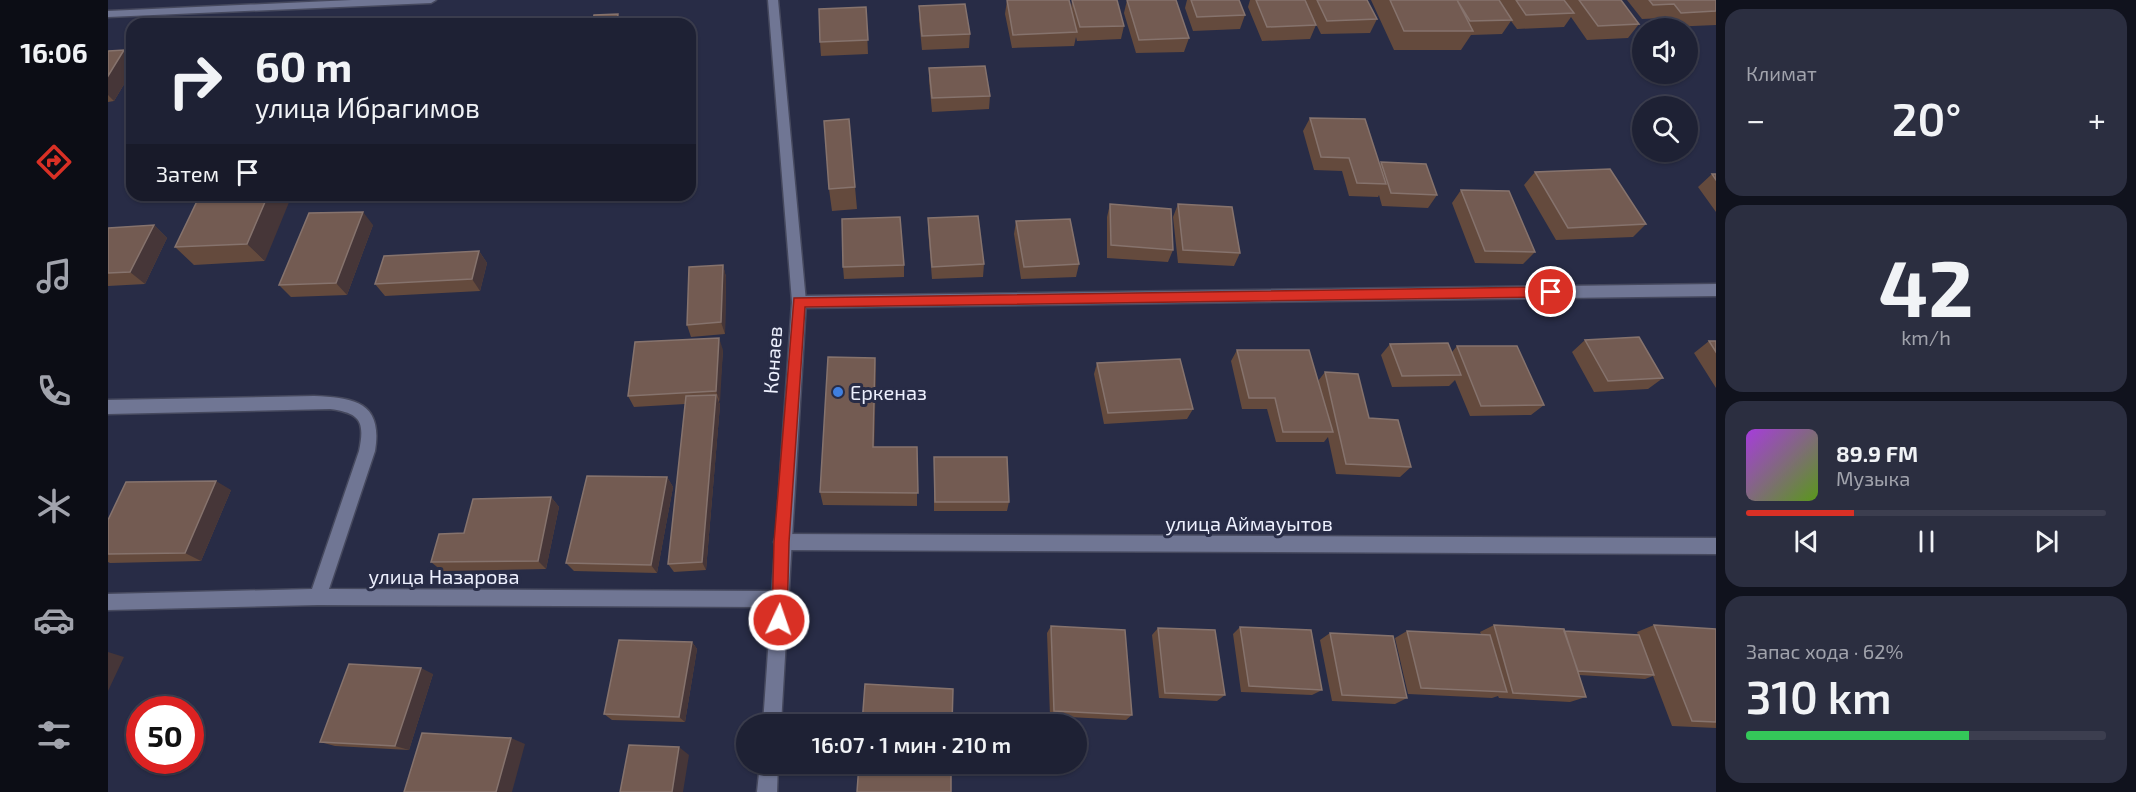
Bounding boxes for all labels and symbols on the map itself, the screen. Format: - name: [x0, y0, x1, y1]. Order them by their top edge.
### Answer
- pin: [1525, 266, 1576, 317]
- street label: Конаев: [758, 325, 786, 395]
- place label: Еркеназ: [850, 380, 927, 404]
- marker: Еркеназ: [831, 385, 845, 399]
- street label: улица Аймауытов: [1165, 511, 1333, 536]
- street label: улица Назарова: [369, 564, 519, 589]
- position arrow: [747, 588, 811, 652]
- speed limit sign: 50: [126, 696, 204, 774]

